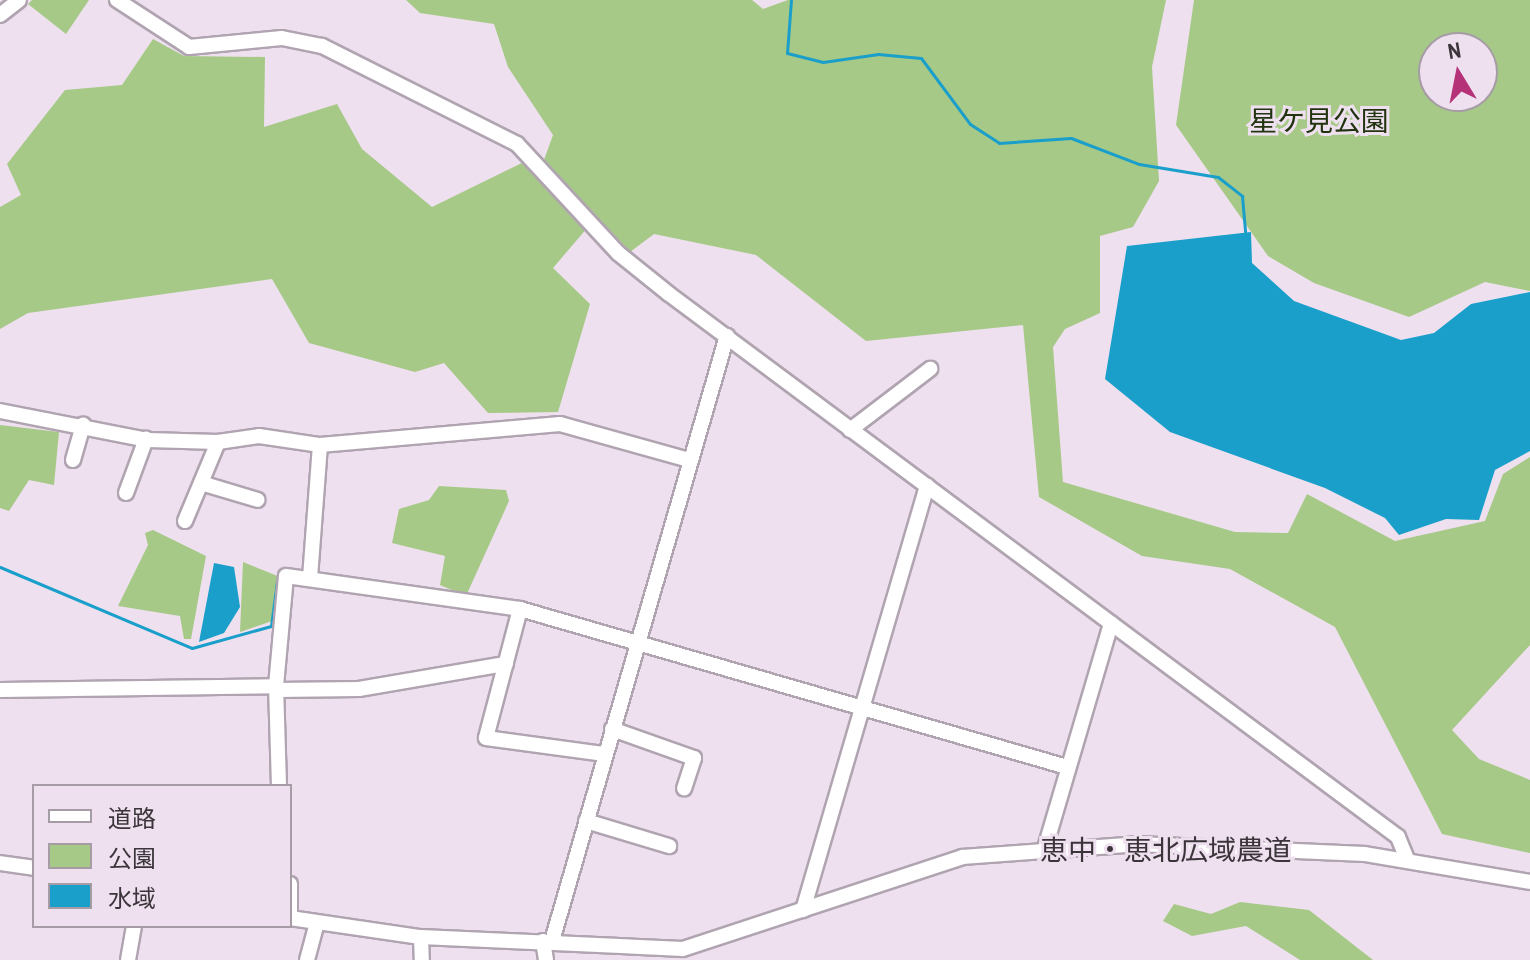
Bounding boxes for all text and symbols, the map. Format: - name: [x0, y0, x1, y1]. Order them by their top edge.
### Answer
- north arrow: [1418, 32, 1498, 112]
- text: N: [1445, 34, 1463, 66]
- park label: 星ケ見公園: [1249, 104, 1389, 138]
- legend: [32, 784, 292, 928]
- text: 道路: [108, 802, 156, 834]
- street label: 恵中・恵北広域農道: [1040, 833, 1292, 867]
- text: 公園: [108, 842, 156, 874]
- text: 水域: [108, 882, 156, 914]

